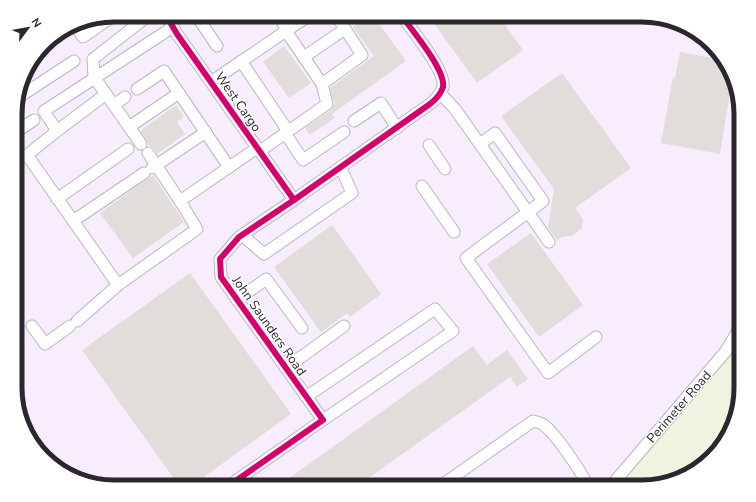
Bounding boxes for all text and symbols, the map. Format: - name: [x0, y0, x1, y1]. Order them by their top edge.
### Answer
- north arrow: [8, 8, 48, 48]
- text: N: [28, 15, 45, 30]
- street label: West Cargo: [211, 68, 265, 136]
- street label: John Saunders Road: [227, 272, 310, 380]
- street label: Perimeter Road: [643, 367, 715, 447]

